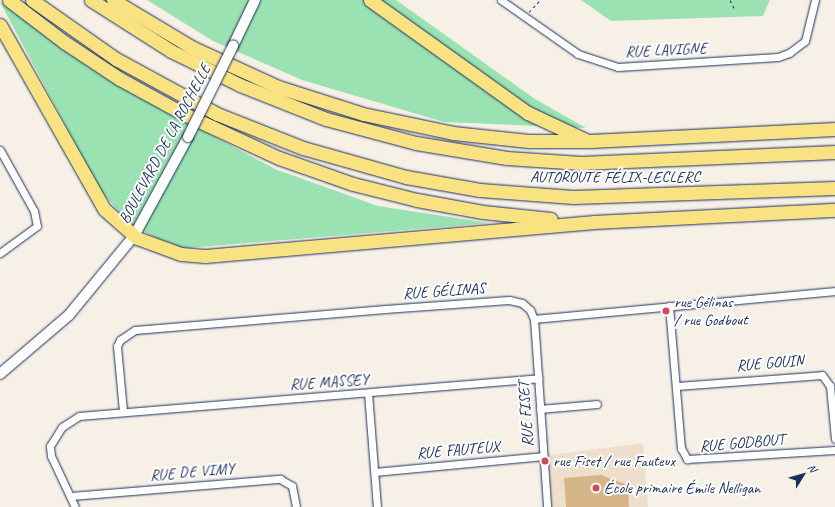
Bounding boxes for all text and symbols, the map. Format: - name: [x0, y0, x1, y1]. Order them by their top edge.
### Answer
- street label: RUE LAVIGNE: [624, 38, 708, 62]
- street label: BOULEVARD DE LA ROCHELLE: [115, 61, 215, 227]
- street label: AUTOROUTE FÉLIX-LECLERC: [530, 167, 700, 187]
- street label: RUE GÉLINAS: [402, 279, 486, 303]
- place label: rue Gélinas / rue Godbout: [674, 292, 747, 330]
- marker: rue Gélinas / rue Godbout: [661, 306, 671, 316]
- street label: RUE GOUIN: [736, 350, 804, 376]
- street label: RUE MASSEY: [289, 370, 369, 394]
- street label: RUE FISET: [514, 381, 538, 447]
- street label: RUE GODBOUT: [699, 430, 785, 456]
- street label: RUE FAUTEUX: [416, 437, 500, 463]
- place label: rue Fiset / rue Fauteux: [553, 451, 675, 471]
- north arrow: [783, 455, 823, 495]
- marker: rue Fiset / rue Fauteux: [540, 456, 550, 466]
- street label: RUE DE VIMY: [150, 459, 234, 485]
- text: N: [805, 461, 820, 475]
- place label: École primaire Émile Nelligan: [604, 478, 759, 498]
- marker: École primaire Émile Nelligan: [591, 483, 601, 493]

